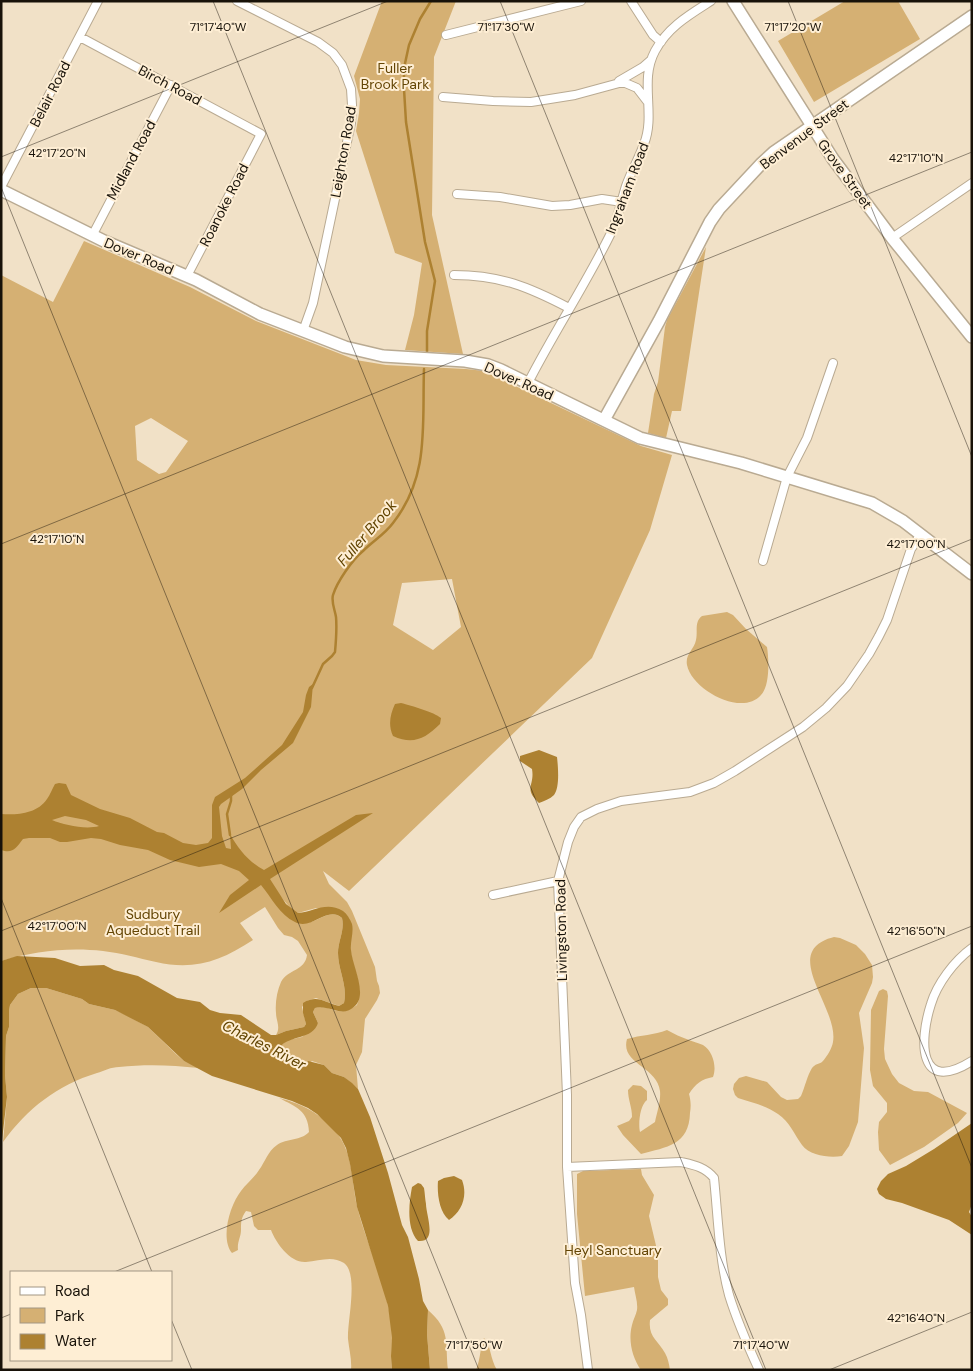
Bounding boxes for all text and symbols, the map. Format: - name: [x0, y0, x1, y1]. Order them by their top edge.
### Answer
- text: 71°17'40"W: [190, 19, 247, 35]
- text: 71°17'30"W: [477, 19, 535, 35]
- text: 71°17'20"W: [765, 19, 822, 35]
- street label: Belair Road: [26, 58, 74, 130]
- park label: Fuller Brook Park: [361, 59, 429, 93]
- street label: Birch Road: [135, 61, 205, 109]
- street label: Benvenue Street: [756, 95, 852, 173]
- street label: Leighton Road: [326, 105, 360, 199]
- street label: Midland Road: [102, 117, 160, 203]
- street label: Grove Street: [814, 136, 876, 212]
- street label: Ingraham Road: [601, 140, 653, 236]
- text: 42°17'20"N: [28, 145, 86, 161]
- text: 42°17'10"N: [889, 150, 943, 166]
- street label: Roanoke Road: [195, 160, 253, 250]
- street label: Dover Road: [101, 233, 177, 279]
- street label: Dover Road: [482, 358, 556, 404]
- water label: Fuller Brook: [333, 495, 401, 570]
- text: 42°17'10"N: [30, 531, 84, 547]
- text: 42°17'00"N: [887, 536, 945, 552]
- street label: Livingston Road: [551, 879, 571, 981]
- park label: Sudbury Aqueduct Trail: [106, 905, 200, 939]
- text: 42°17'00"N: [28, 918, 86, 934]
- text: 42°16'50"N: [887, 923, 945, 939]
- water label: Charles River: [219, 1015, 310, 1075]
- park label: Heyl Sanctuary: [564, 1241, 662, 1259]
- legend: [10, 1271, 172, 1361]
- text: Road: [55, 1281, 90, 1301]
- text: Park: [55, 1306, 85, 1326]
- text: 42°16'40"N: [887, 1310, 945, 1326]
- text: Water: [55, 1331, 97, 1351]
- text: 71°17'50"W: [445, 1337, 503, 1353]
- text: 71°17'40"W: [733, 1337, 790, 1353]

